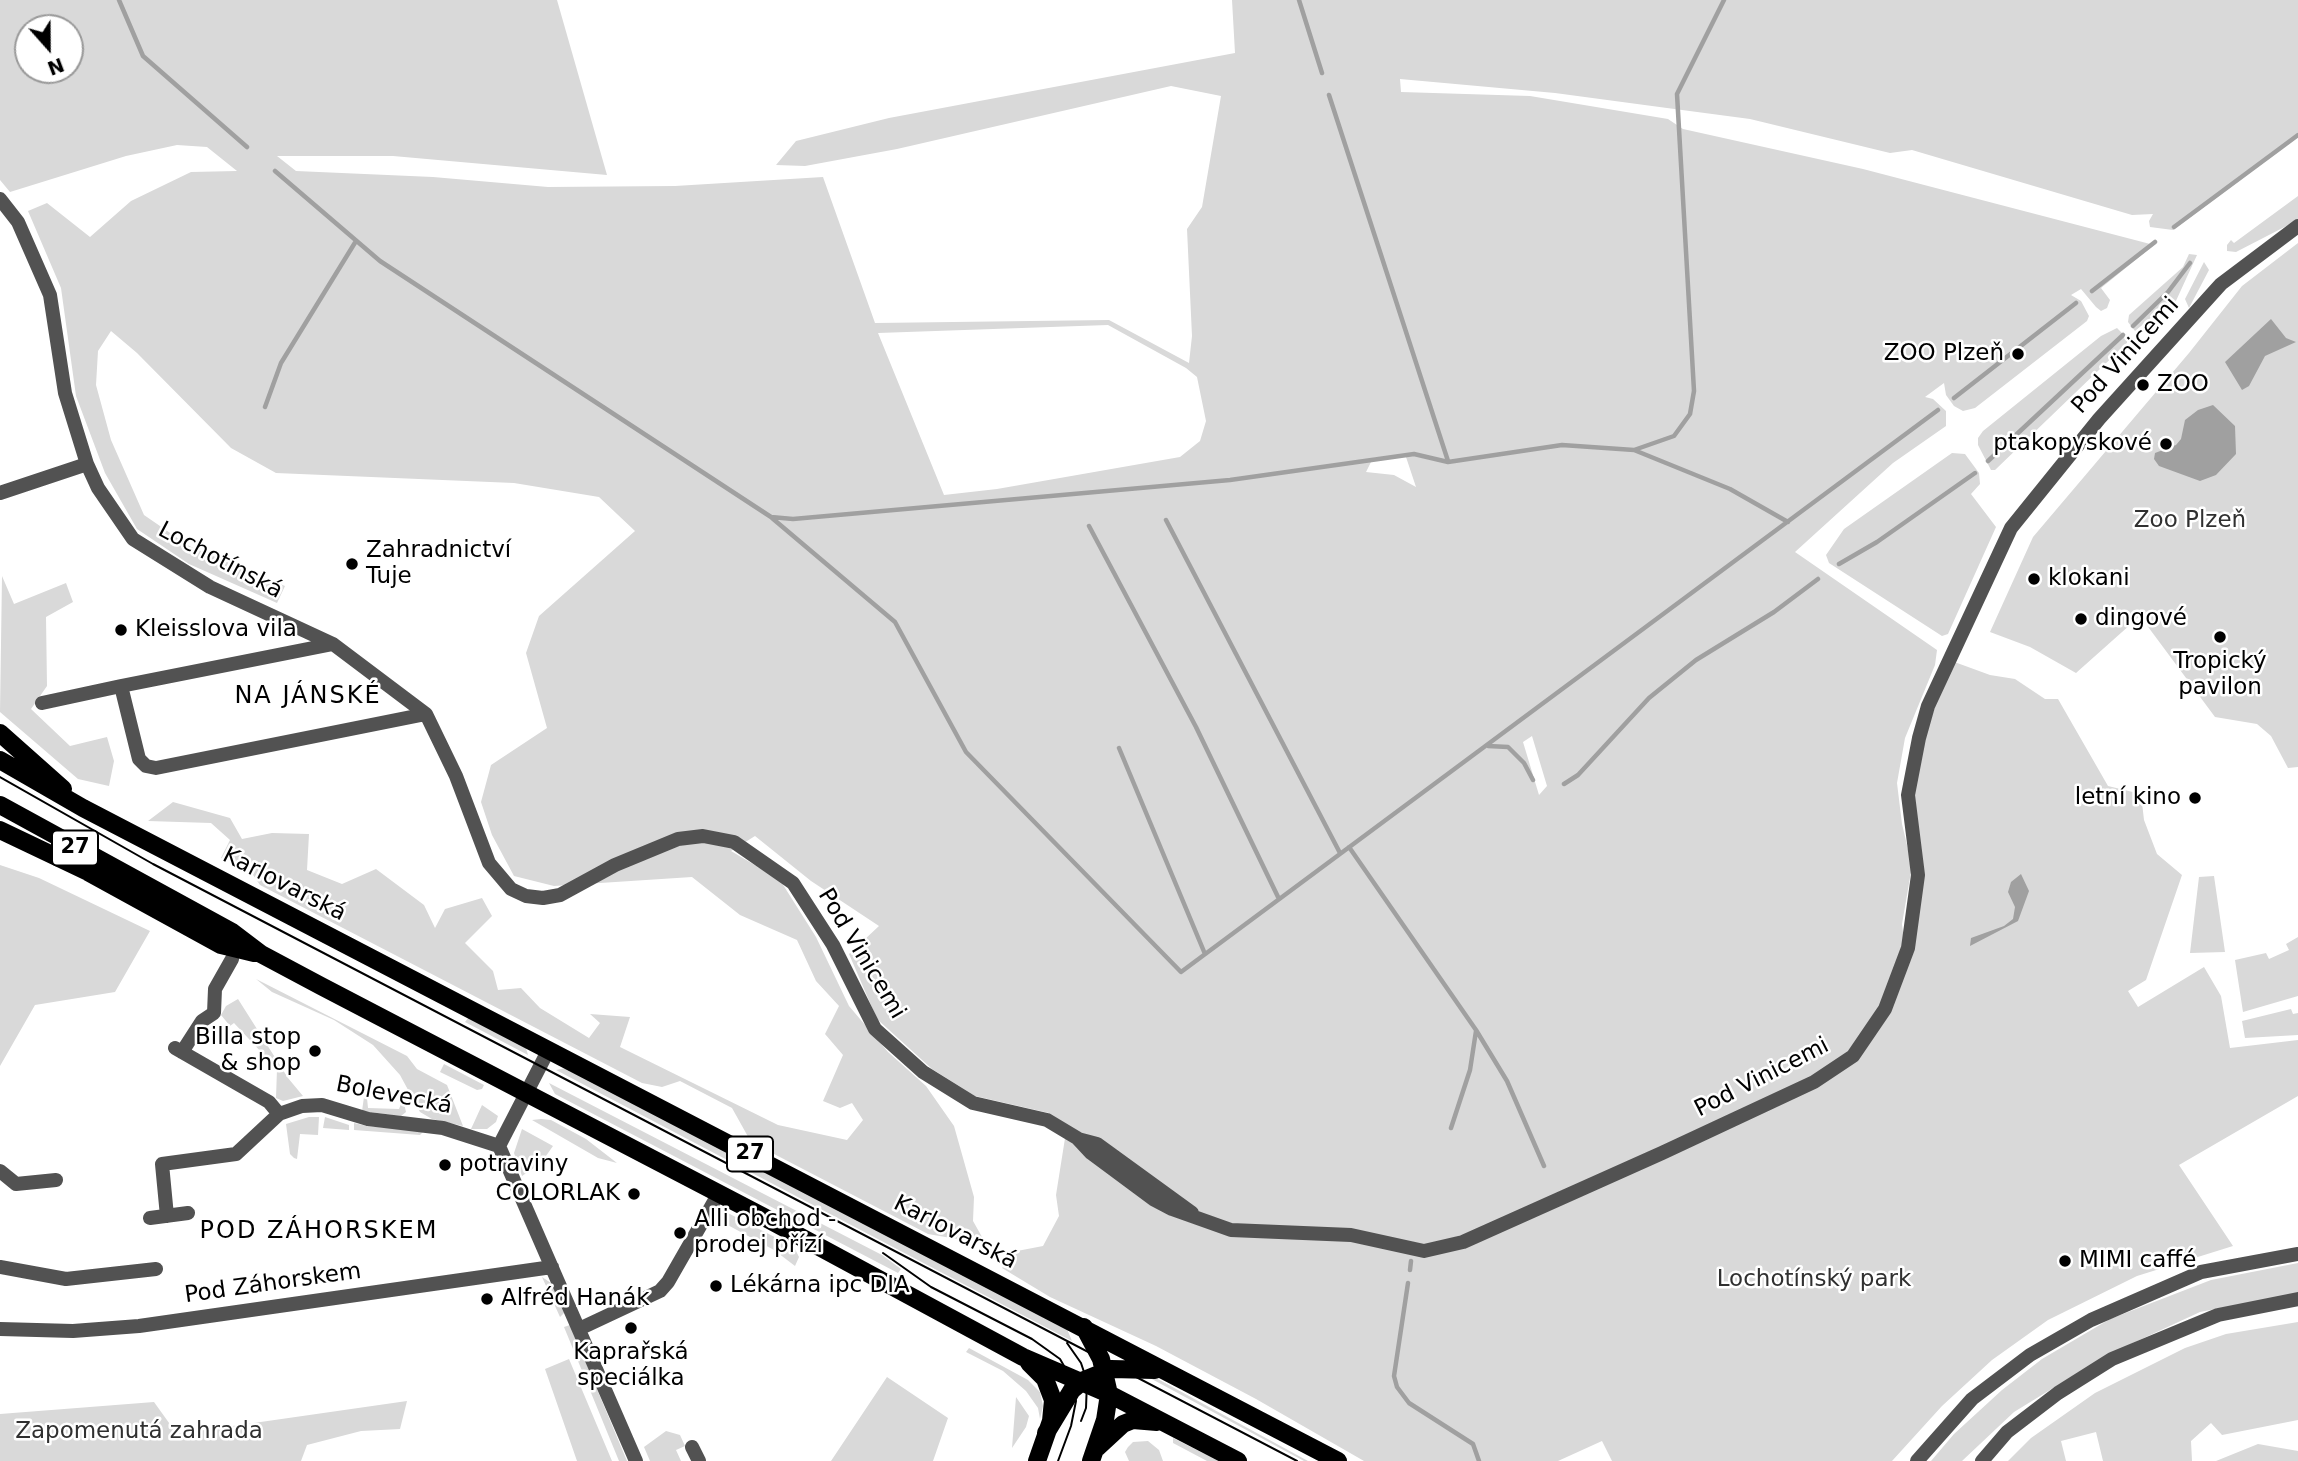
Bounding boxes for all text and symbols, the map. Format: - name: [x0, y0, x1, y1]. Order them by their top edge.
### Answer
- north arrow: [14, 14, 84, 84]
- text: N: [44, 54, 67, 80]
- street label: Pod Vinicemi: [2066, 292, 2186, 420]
- place label: ZOO Plzeň: [1884, 340, 2004, 368]
- marker: ZOO Plzeň: [2010, 346, 2026, 362]
- place label: ZOO: [2157, 371, 2209, 399]
- marker: ZOO: [2135, 377, 2151, 393]
- place label: ptakopyskové: [1993, 430, 2152, 458]
- marker: ptakopyskové: [2158, 436, 2174, 452]
- park label: Zoo Plzeň: [2134, 507, 2246, 535]
- street label: Lochotínská: [153, 517, 287, 605]
- place label: Zahradnictví Tuje: [366, 537, 511, 591]
- marker: Zahradnictví Tuje: [344, 556, 360, 572]
- place label: klokani: [2048, 565, 2130, 593]
- marker: klokani: [2026, 571, 2042, 587]
- place label: dingové: [2095, 605, 2187, 633]
- marker: dingové: [2073, 611, 2089, 627]
- place label: Kleisslova vila: [135, 616, 297, 644]
- marker: Kleisslova vila: [113, 622, 129, 638]
- marker: Tropický pavilon: [2212, 629, 2228, 645]
- place label: Tropický pavilon: [2173, 648, 2267, 702]
- district label: NA JÁNSKÉ: [236, 683, 380, 711]
- place label: letní kino: [2075, 784, 2181, 812]
- marker: letní kino: [2187, 790, 2203, 806]
- road number: 27: [52, 830, 98, 866]
- street label: Karlovarská: [218, 842, 350, 928]
- street label: Pod Vinicemi: [811, 884, 911, 1024]
- place label: Billa stop & shop: [195, 1024, 301, 1078]
- street label: Pod Vinicemi: [1690, 1032, 1834, 1124]
- marker: Billa stop & shop: [307, 1043, 323, 1059]
- street label: Bolevecká: [334, 1071, 454, 1121]
- road number: 27: [727, 1136, 773, 1172]
- place label: potraviny: [459, 1151, 568, 1179]
- marker: potraviny: [437, 1157, 453, 1173]
- place label: COLORLAK: [496, 1180, 620, 1208]
- marker: COLORLAK: [626, 1186, 642, 1202]
- street label: Karlovarská: [889, 1190, 1021, 1276]
- place label: Alli obchod - prodej přízí: [694, 1206, 836, 1260]
- district label: POD ZÁHORSKEM: [201, 1218, 437, 1246]
- marker: Alli obchod - prodej přízí: [672, 1225, 688, 1241]
- place label: MIMI caffé: [2079, 1247, 2196, 1275]
- marker: MIMI caffé: [2057, 1253, 2073, 1269]
- street label: Pod Záhorskem: [183, 1258, 363, 1310]
- park label: Lochotínský park: [1717, 1266, 1911, 1294]
- place label: Lékárna ipc DIA: [730, 1272, 910, 1300]
- marker: Lékárna ipc DIA: [708, 1278, 724, 1294]
- place label: Alfréd Hanák: [501, 1285, 650, 1313]
- marker: Alfréd Hanák: [479, 1291, 495, 1307]
- marker: Kaprařská speciálka: [623, 1320, 639, 1336]
- place label: Kaprařská speciálka: [573, 1339, 689, 1393]
- park label: Zapomenutá zahrada: [15, 1418, 263, 1446]

